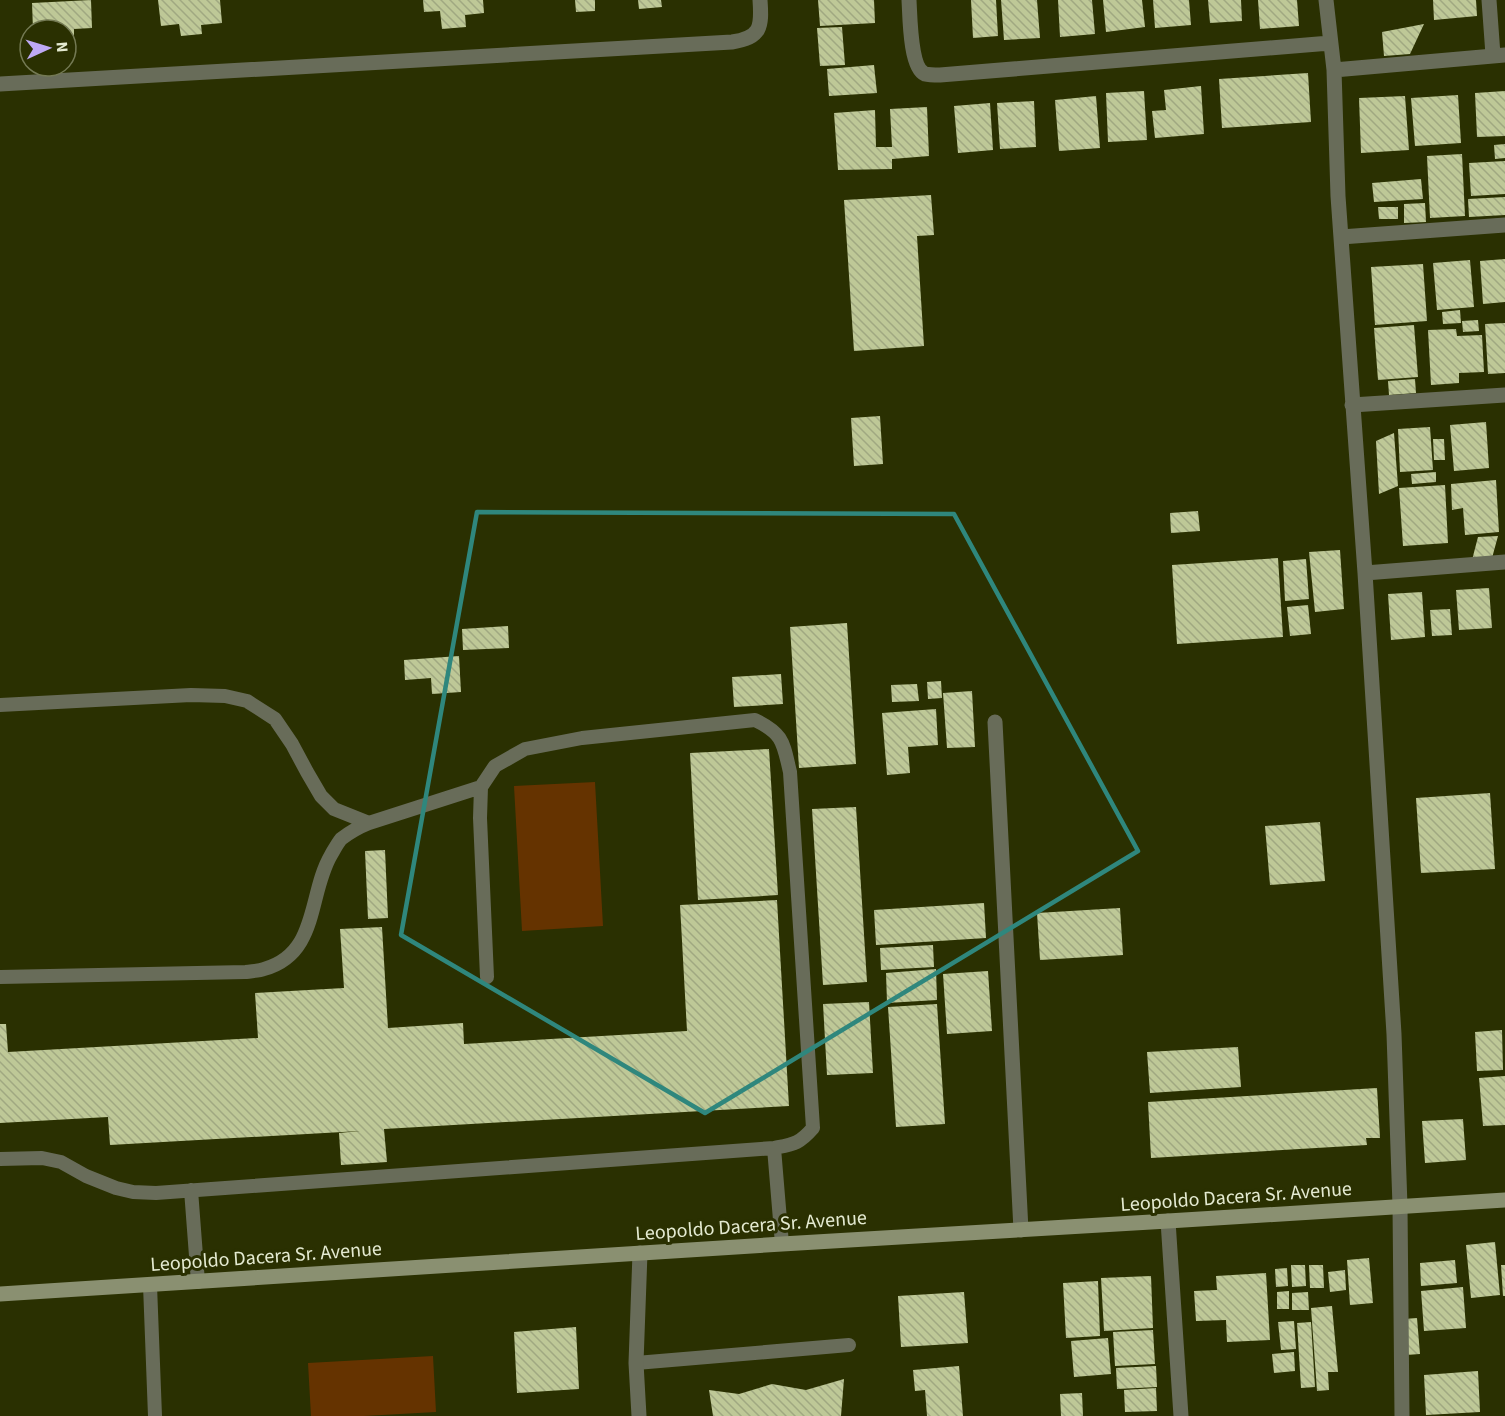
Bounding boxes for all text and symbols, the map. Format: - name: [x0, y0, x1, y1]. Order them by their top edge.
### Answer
- north arrow: [18, 18, 78, 78]
- text: N: [51, 41, 73, 53]
- street label: Leopoldo Dacera Sr. Avenue: [1119, 1175, 1353, 1219]
- street label: Leopoldo Dacera Sr. Avenue: [634, 1204, 868, 1248]
- street label: Leopoldo Dacera Sr. Avenue: [149, 1235, 383, 1279]

